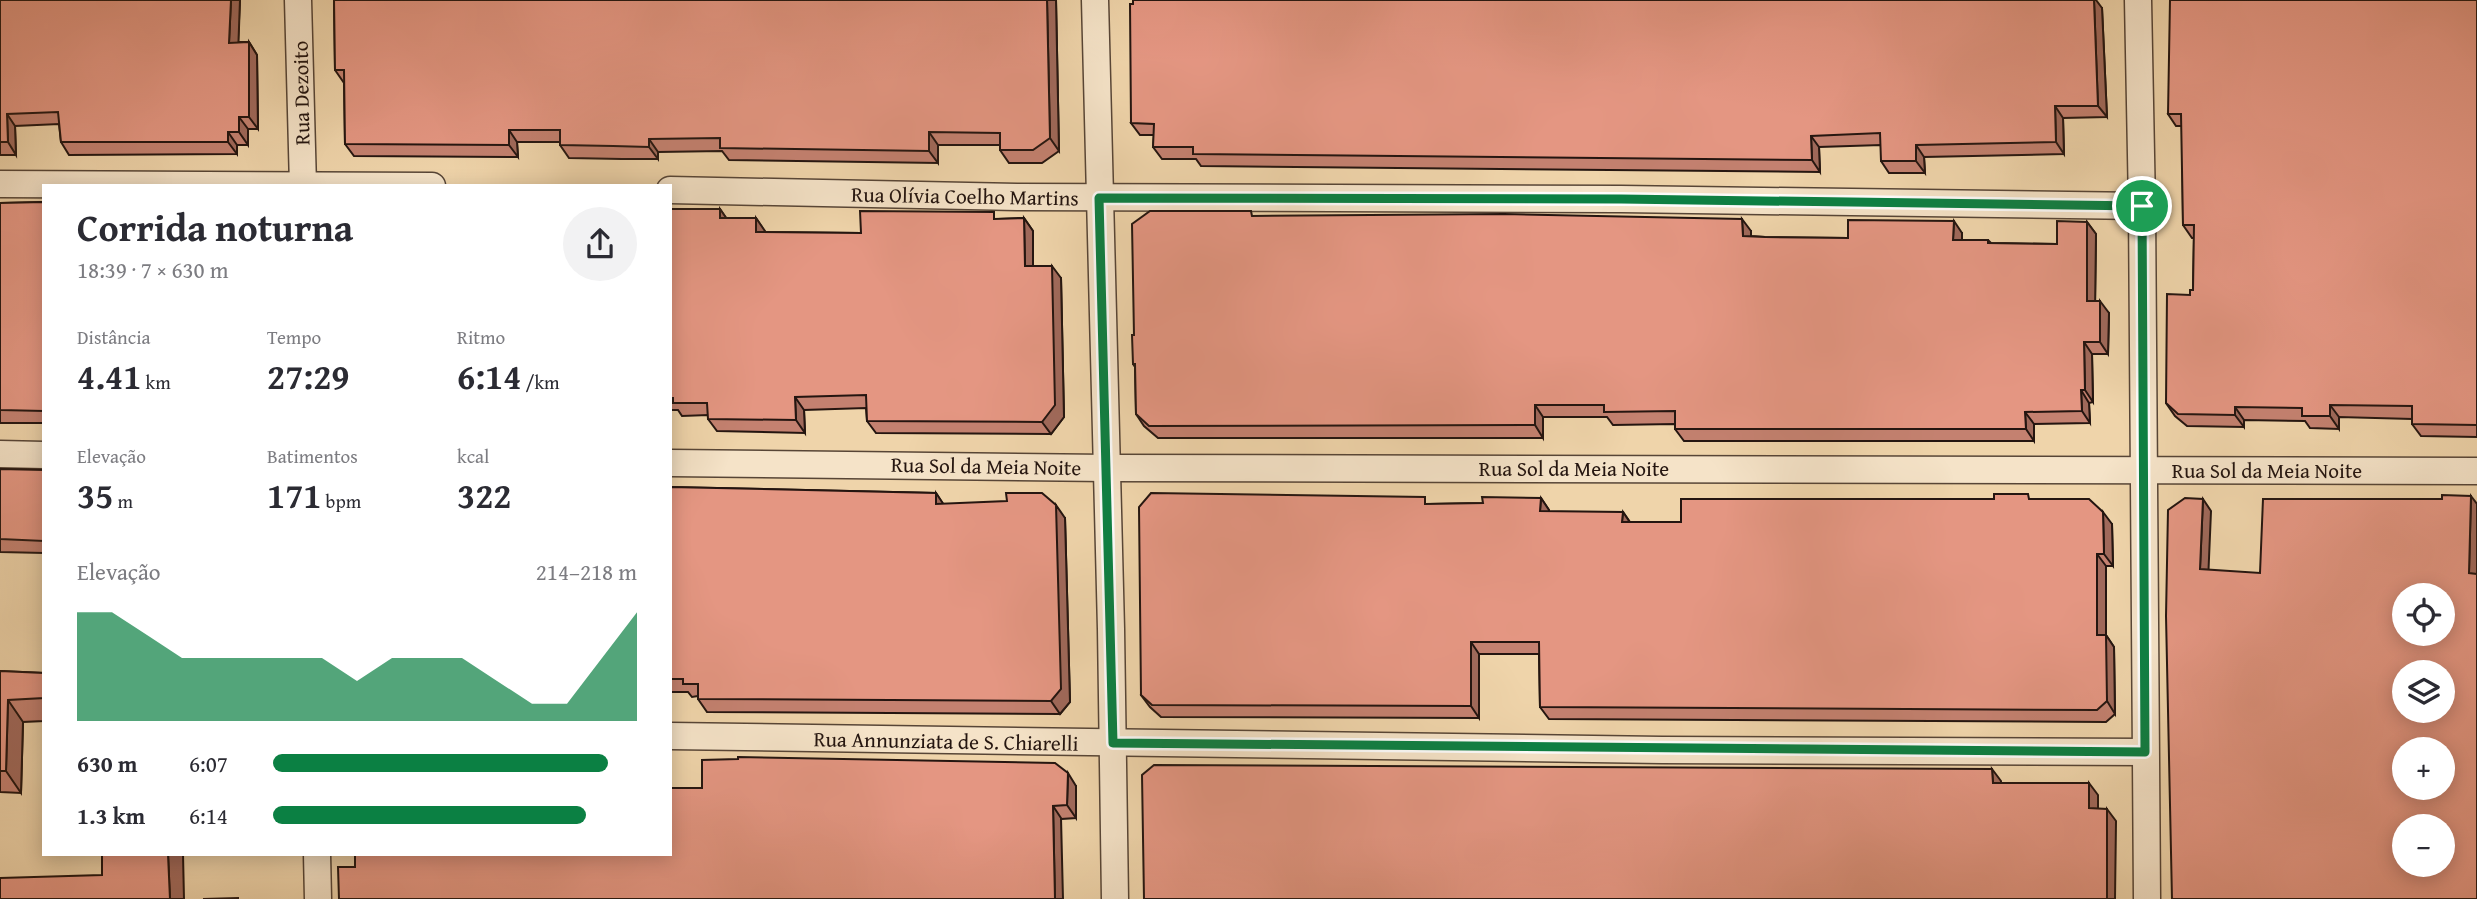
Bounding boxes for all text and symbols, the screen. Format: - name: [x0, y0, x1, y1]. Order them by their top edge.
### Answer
- street label: Rua Dezoito: [285, 40, 317, 146]
- pin: [2112, 176, 2172, 236]
- street label: Rua Olívia Coelho Martins: [851, 179, 1079, 213]
- icon: arrive: [2123, 187, 2161, 225]
- text: Corrida noturna: [77, 199, 353, 255]
- button: share: [563, 207, 637, 281]
- text: 18:39 · 7 × 630 m: [77, 253, 229, 286]
- text: Distância: [77, 323, 151, 351]
- text: Tempo: [267, 323, 321, 351]
- text: Ritmo: [457, 323, 505, 351]
- text: 4.41: [77, 351, 141, 402]
- text: 27:29: [267, 351, 349, 402]
- text: 6:14: [457, 351, 521, 402]
- text: km: [141, 368, 171, 396]
- text: /km: [521, 368, 560, 396]
- text: Elevação: [77, 442, 146, 470]
- text: Batimentos: [267, 442, 358, 470]
- text: kcal: [457, 442, 489, 470]
- street label: Rua Sol da Meia Noite: [891, 449, 1082, 483]
- street label: Rua Sol da Meia Noite: [1479, 453, 1669, 484]
- street label: Rua Sol da Meia Noite: [2172, 455, 2362, 486]
- text: 35: [77, 470, 113, 521]
- text: 171: [267, 470, 321, 521]
- text: 322: [457, 470, 511, 521]
- text: m: [113, 487, 133, 515]
- text: bpm: [321, 487, 361, 515]
- text: Elevação: [77, 555, 161, 588]
- text: 214–218 m: [536, 555, 637, 588]
- map controls: [2392, 583, 2455, 877]
- button: locate: [2392, 583, 2455, 646]
- button: layers: [2392, 660, 2455, 723]
- street label: Rua Annunziata de S. Chiarelli: [813, 723, 1079, 759]
- button: +: [2392, 737, 2455, 800]
- text: 630 m: [77, 747, 138, 780]
- text: 6:07: [189, 747, 228, 780]
- text: 1.3 km: [77, 799, 145, 832]
- text: 6:14: [189, 799, 228, 832]
- button: −: [2392, 814, 2455, 877]

